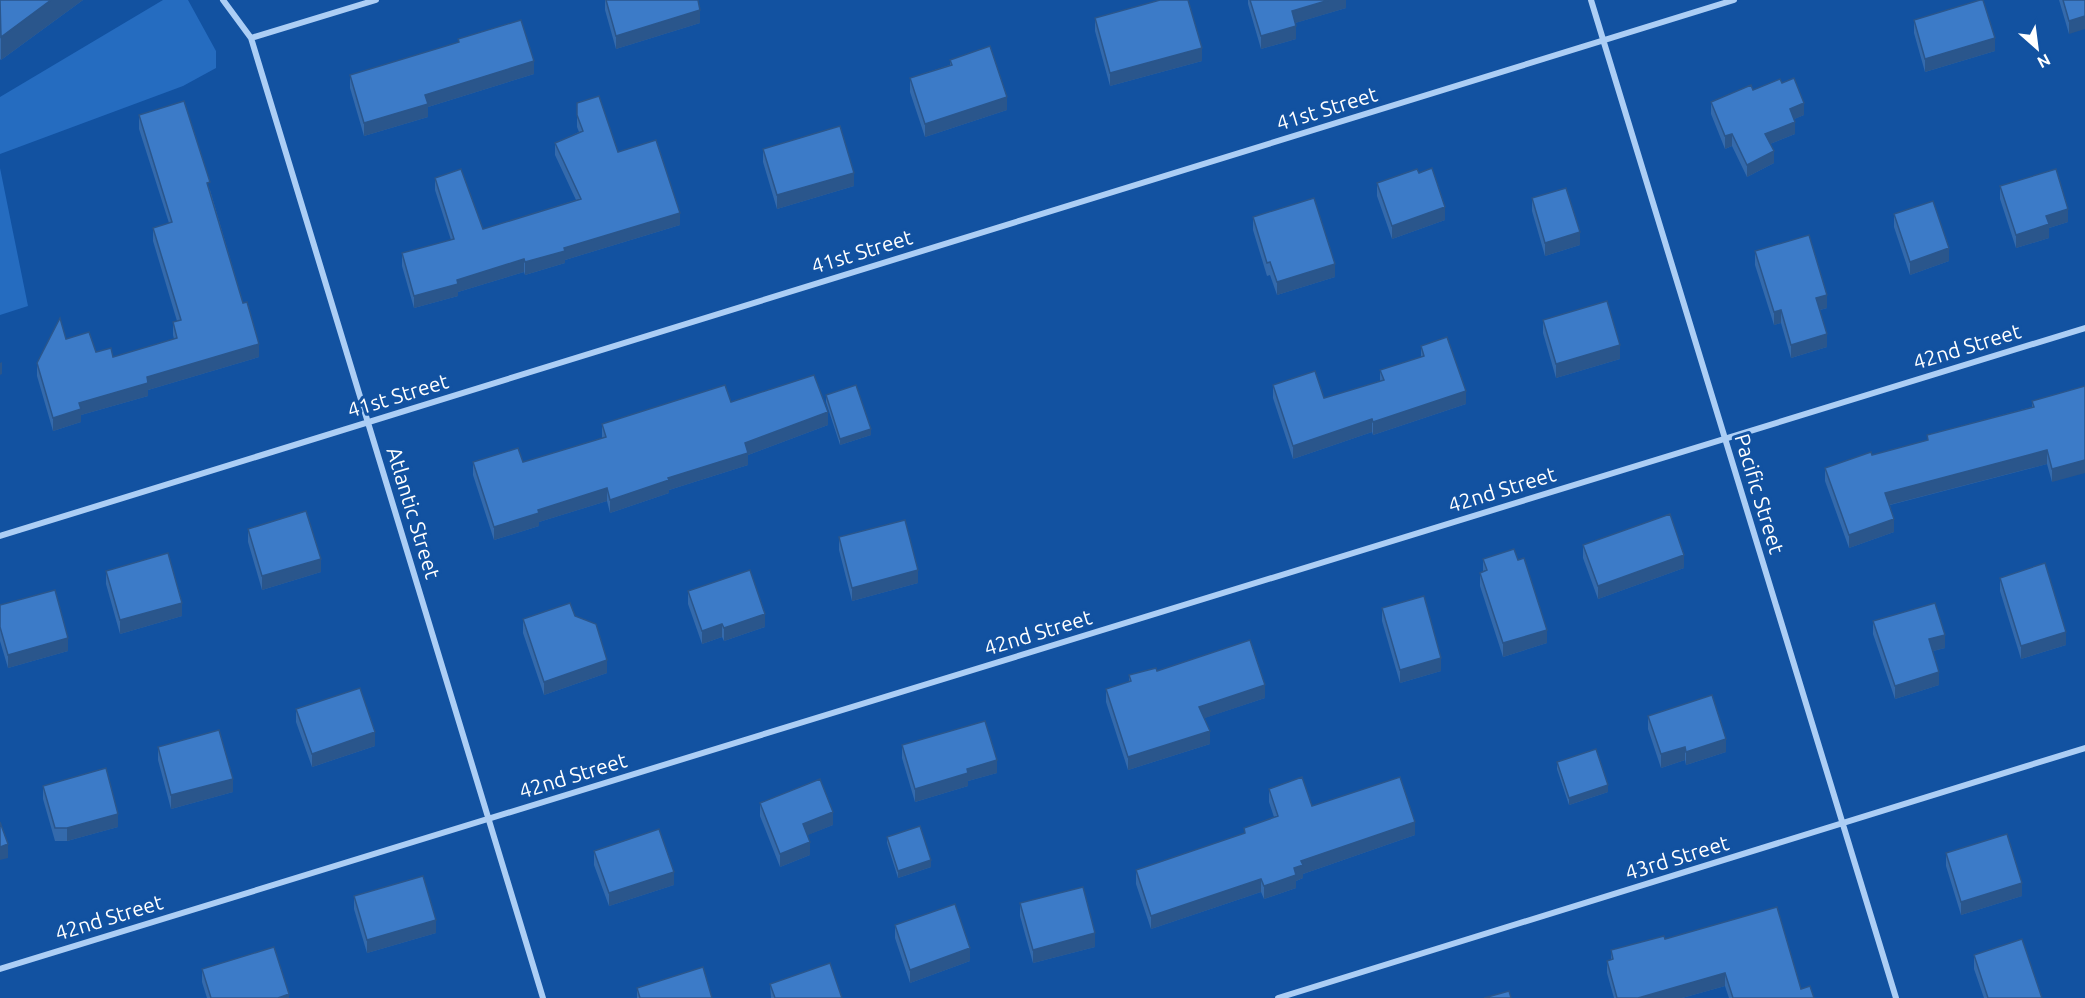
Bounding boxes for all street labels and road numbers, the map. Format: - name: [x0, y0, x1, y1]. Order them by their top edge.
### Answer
- street label: 41st Street: [1273, 81, 1380, 135]
- street label: 41st Street: [808, 224, 915, 278]
- street label: 42nd Street: [1910, 318, 2023, 374]
- street label: 41st Street: [344, 368, 451, 422]
- street label: Pacific Street: [1730, 431, 1790, 557]
- street label: Atlantic Street: [382, 444, 445, 582]
- street label: 42nd Street: [1445, 461, 1558, 517]
- street label: 42nd Street: [981, 604, 1094, 660]
- street label: 42nd Street: [516, 747, 629, 803]
- street label: 43rd Street: [1622, 830, 1732, 884]
- street label: 42nd Street: [52, 889, 165, 945]

